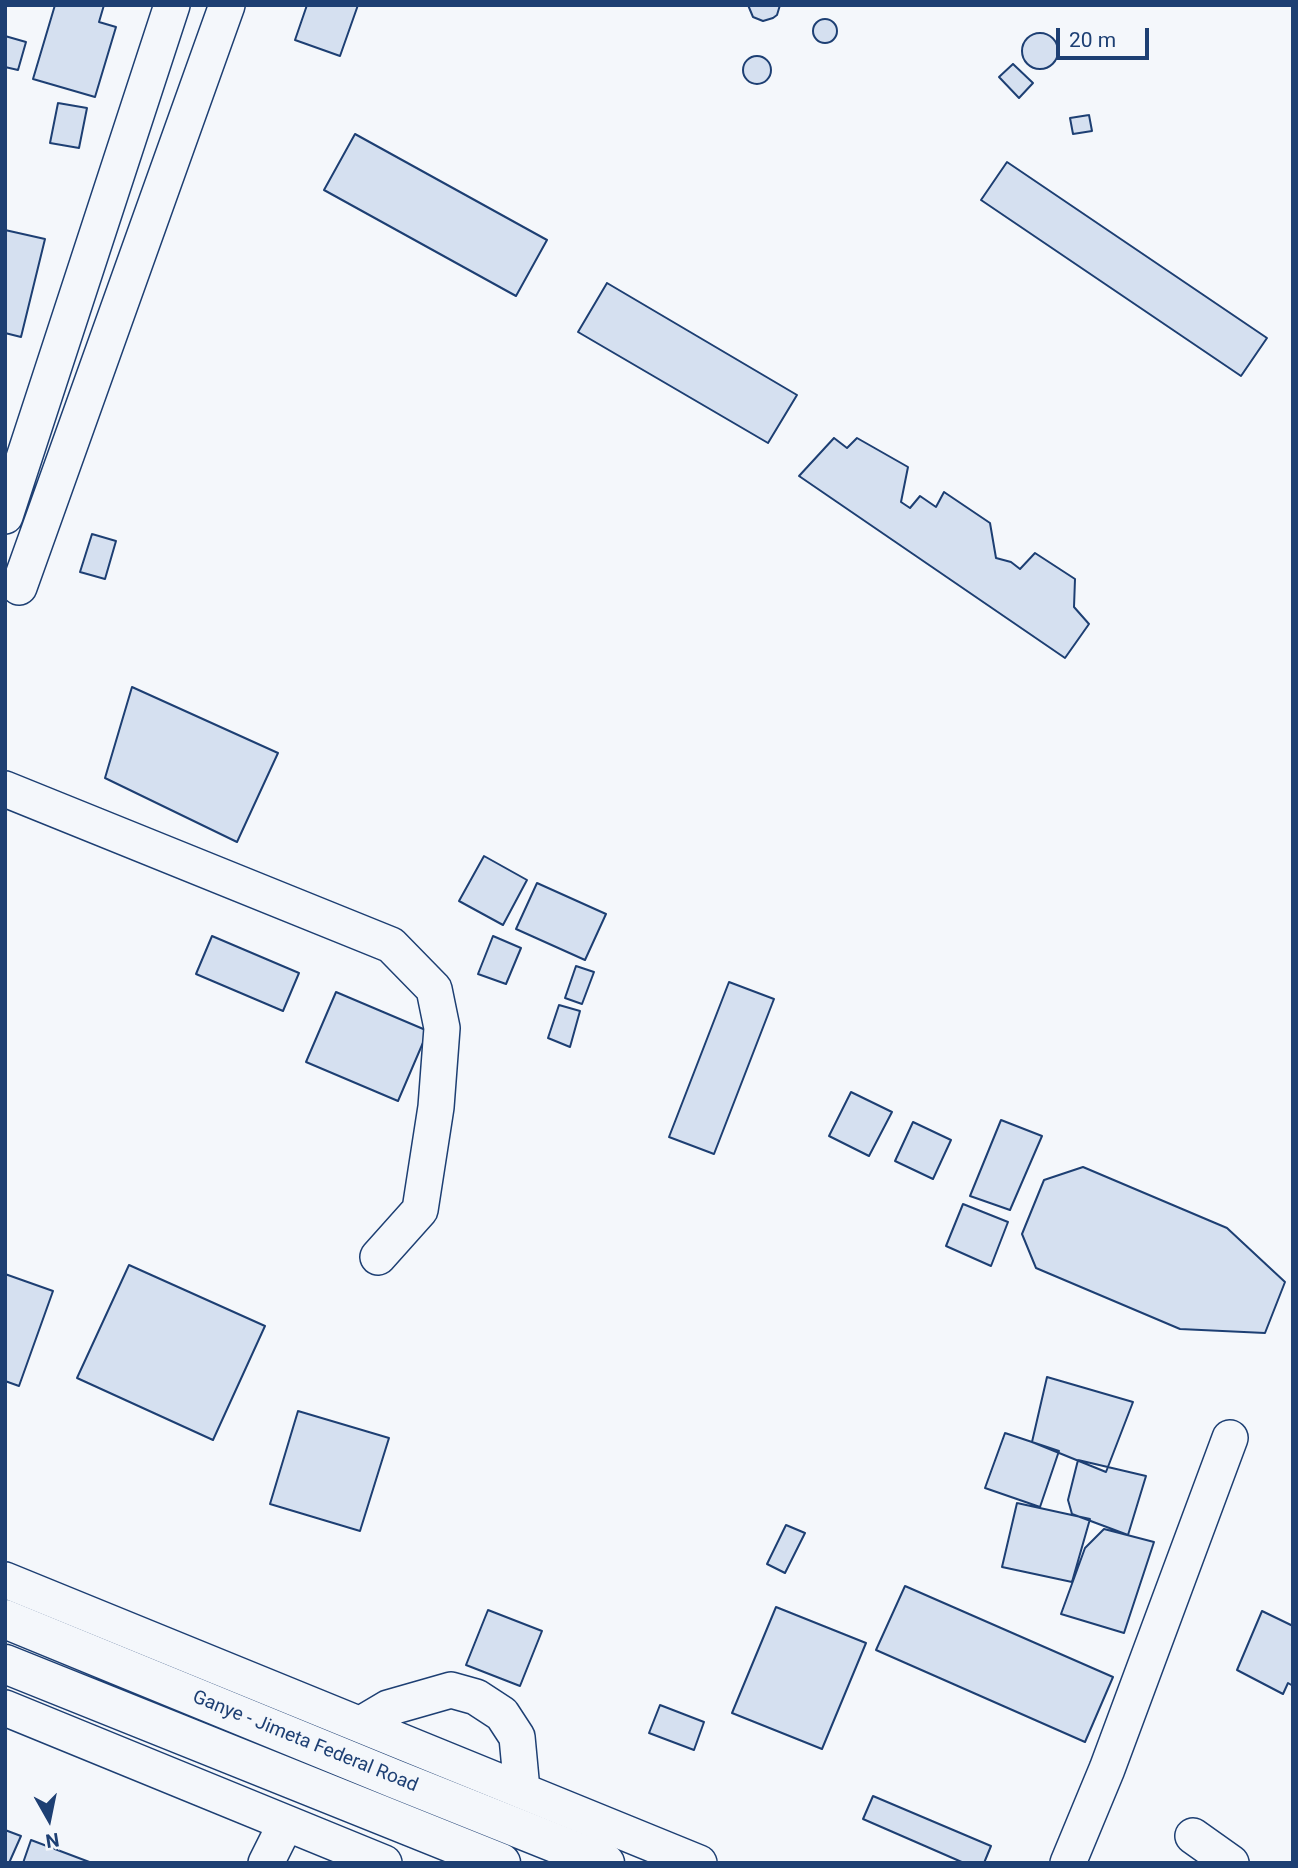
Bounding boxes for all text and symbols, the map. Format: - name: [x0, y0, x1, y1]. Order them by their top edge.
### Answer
- scale bar: [1060, 14, 1153, 58]
- text: 20 m: [1069, 28, 1116, 52]
- street label: Ganye - Jimeta Federal Road: [189, 1686, 421, 1798]
- north arrow: [14, 1784, 84, 1854]
- text: N: [44, 1828, 61, 1853]

